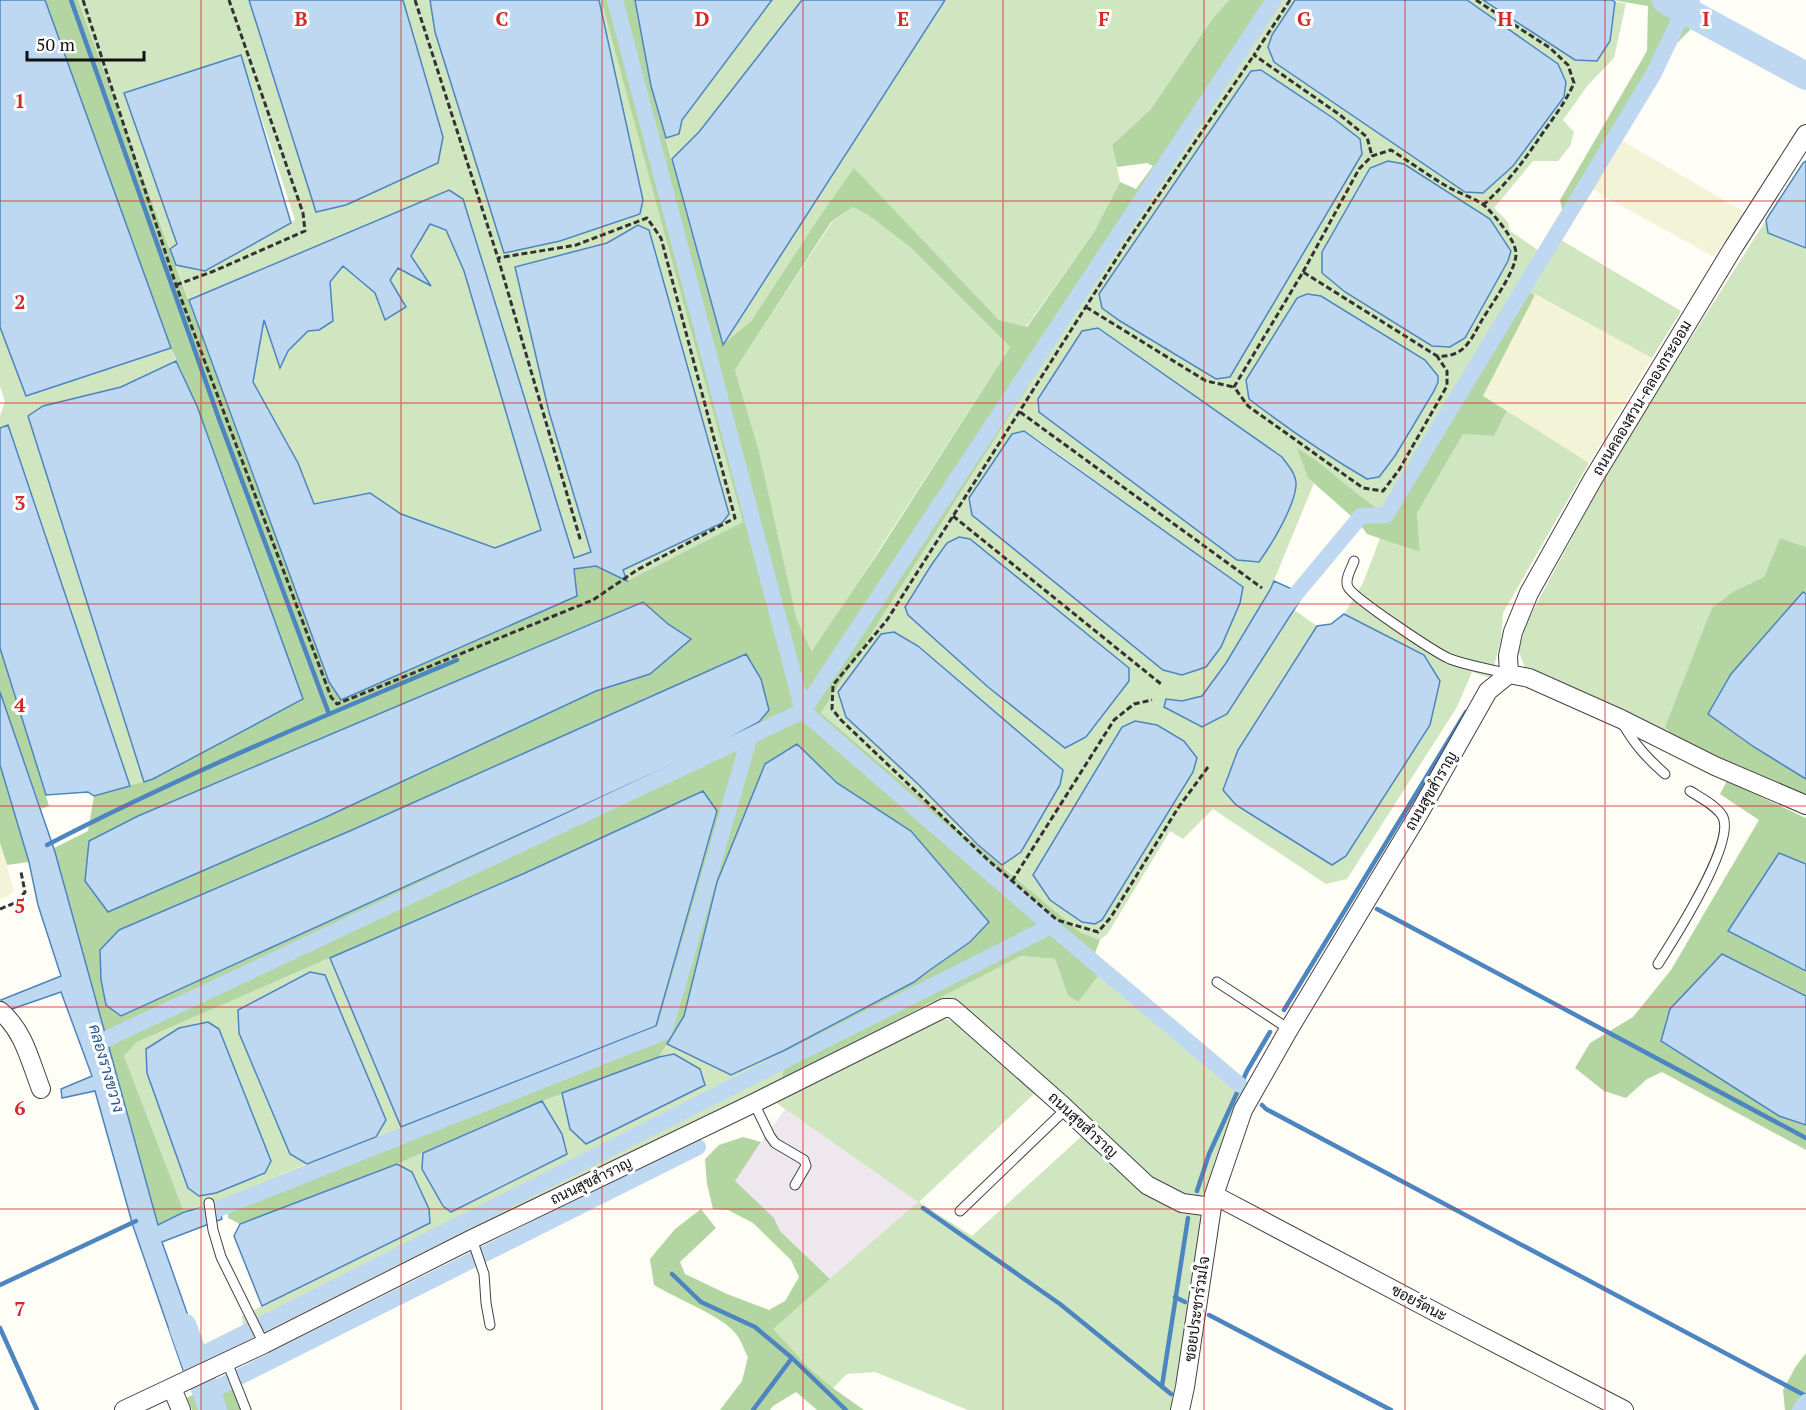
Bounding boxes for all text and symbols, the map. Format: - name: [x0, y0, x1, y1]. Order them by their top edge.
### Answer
- text: B: [295, 5, 308, 32]
- text: C: [495, 5, 509, 32]
- text: D: [695, 5, 709, 32]
- text: E: [897, 5, 909, 32]
- text: F: [1098, 5, 1110, 32]
- text: G: [1297, 5, 1311, 32]
- text: H: [1497, 5, 1513, 32]
- text: I: [1702, 5, 1710, 32]
- scale bar: [27, 24, 144, 62]
- text: 50 m: [36, 32, 76, 56]
- text: 1: [14, 87, 26, 114]
- text: 2: [14, 288, 26, 315]
- street label: ถนนคลองสวน-คลองกระออม: [1587, 316, 1695, 479]
- text: 3: [14, 489, 26, 516]
- text: 4: [14, 691, 26, 718]
- street label: ถนนสุขสำราญ: [1399, 747, 1463, 835]
- text: 5: [14, 892, 26, 919]
- water label: คลองรางขวาง: [84, 1021, 130, 1115]
- street label: ถนนสุขสำราญ: [1043, 1087, 1123, 1163]
- text: 6: [14, 1094, 26, 1121]
- street label: ถนนสุขสำราญ: [546, 1152, 636, 1210]
- street label: ซอยประชาร่วมใจ: [1179, 1255, 1213, 1363]
- street label: ซอยรัตนะ: [1388, 1279, 1451, 1325]
- text: 7: [14, 1295, 26, 1322]

